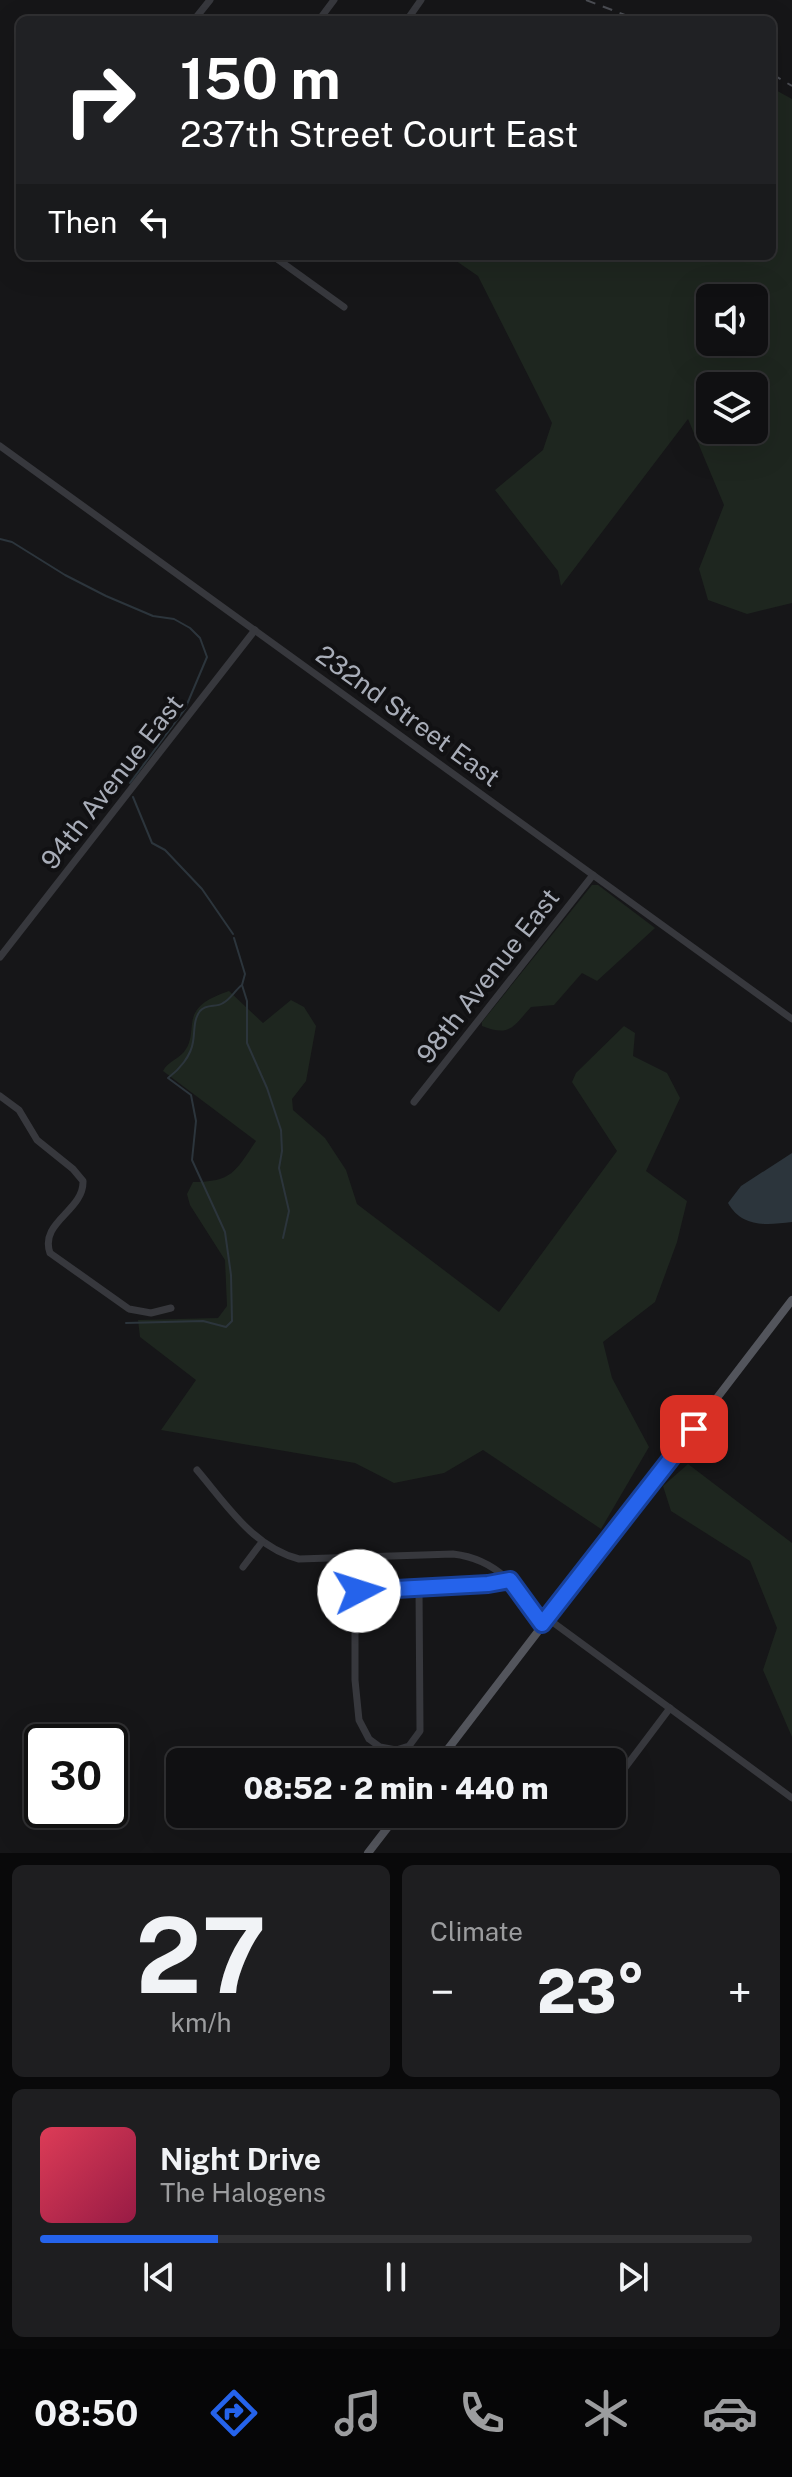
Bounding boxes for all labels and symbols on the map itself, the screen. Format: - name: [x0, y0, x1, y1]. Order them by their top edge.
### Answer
- street label: 232nd Street East: [310, 639, 506, 793]
- street label: 94th Avenue East: [34, 688, 189, 875]
- street label: 98th Avenue East: [410, 882, 565, 1069]
- pin: [660, 1395, 728, 1463]
- position arrow: [317, 1549, 401, 1633]
- speed limit sign: 30: [24, 1724, 128, 1828]

